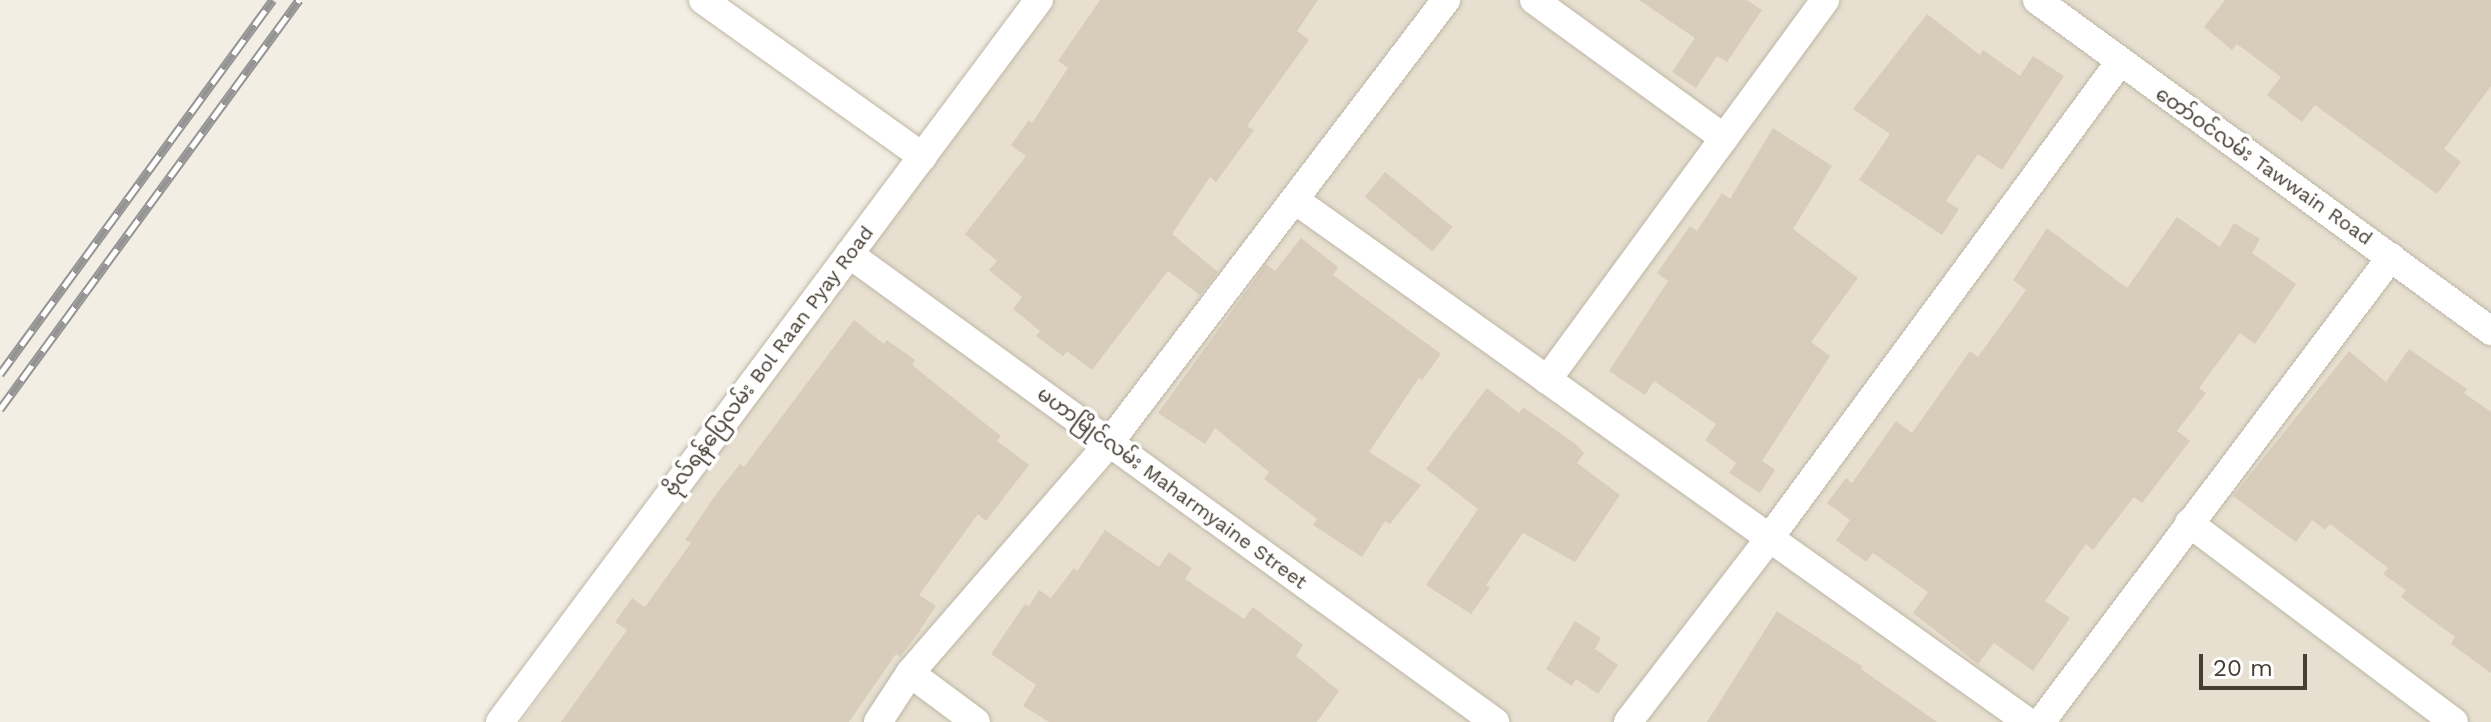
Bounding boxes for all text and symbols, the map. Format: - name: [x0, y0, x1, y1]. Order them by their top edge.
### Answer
- street label: တော်ဝင်လမ်း Tawwain Road: [2151, 82, 2377, 250]
- street label: ဗိုလ်ရန်ပြေလမ်း Bol Raan Pyay Road: [659, 221, 879, 501]
- street label: မဟာမြိုင်လမ်း Maharmyaine Street: [1032, 382, 1312, 594]
- scale bar: [2203, 638, 2311, 688]
- text: 20 m: [2213, 654, 2273, 682]

